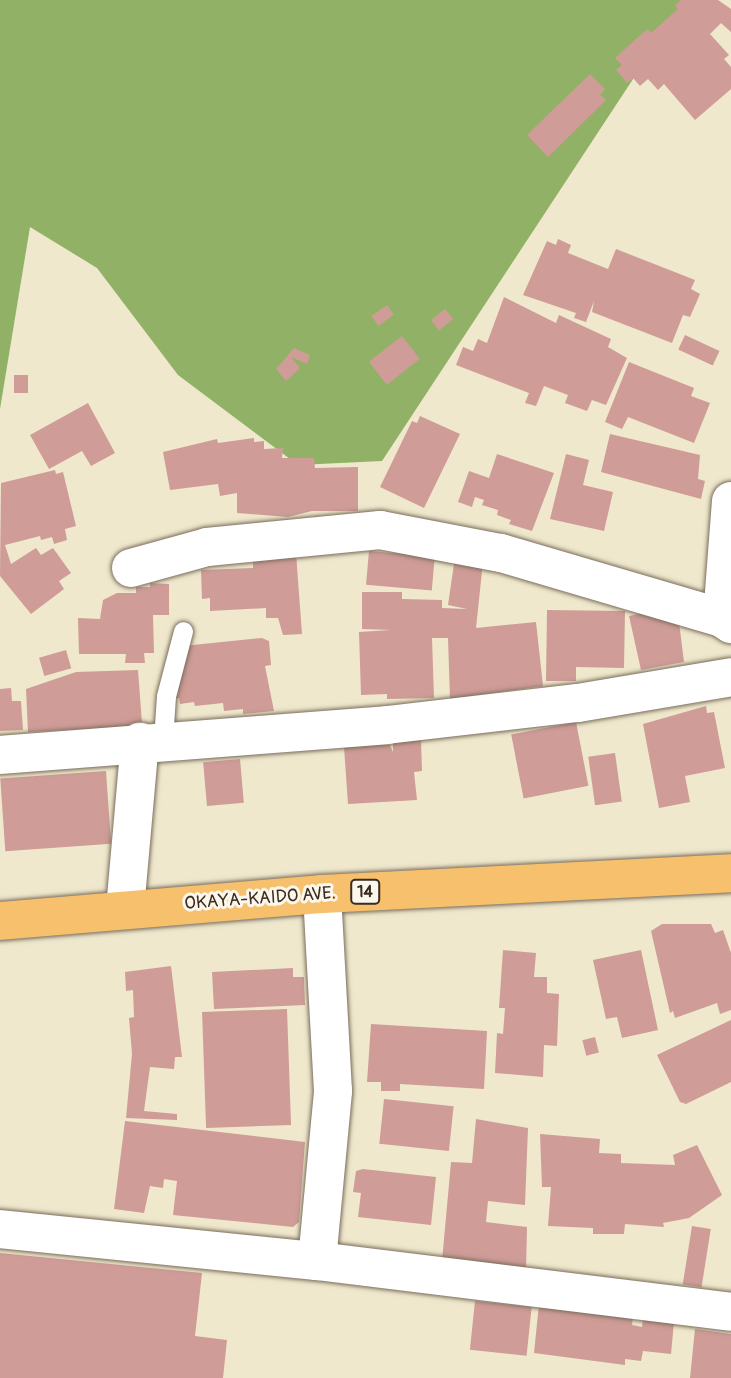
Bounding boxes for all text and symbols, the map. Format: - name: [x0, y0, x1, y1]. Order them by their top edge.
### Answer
- road number: 14: [349, 880, 381, 904]
- street label: OKAYA-KAIDO AVE.: [184, 883, 336, 915]

